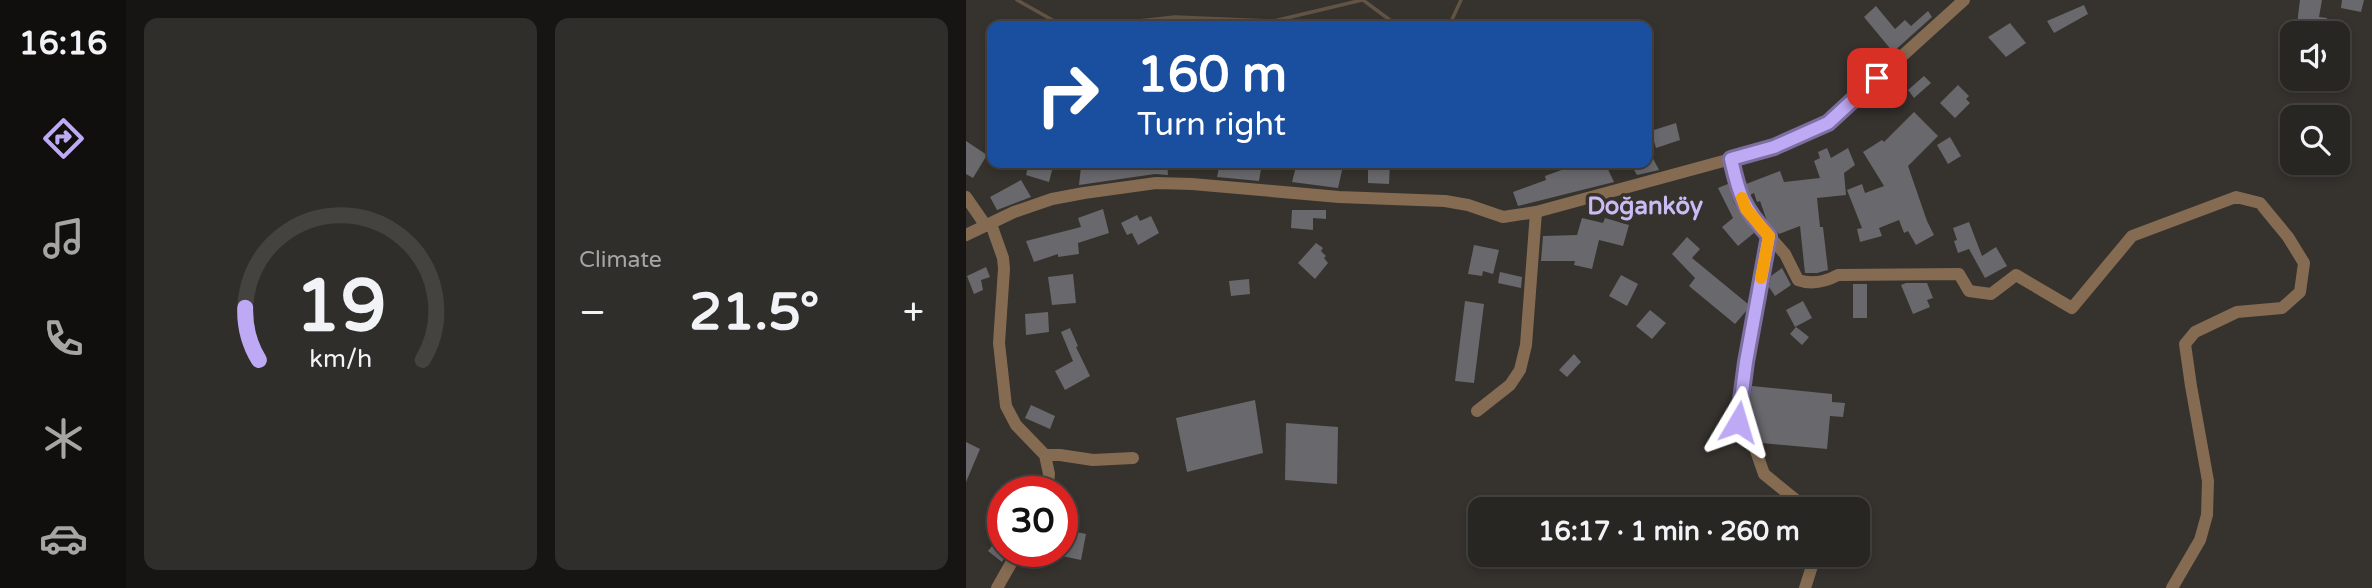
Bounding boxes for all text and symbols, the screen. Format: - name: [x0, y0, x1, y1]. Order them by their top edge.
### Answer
- map controls: [2280, 21, 2350, 175]
- button: sound: [2280, 21, 2350, 91]
- text: 16:16: [19, 25, 107, 63]
- text: 160 m: [1137, 46, 1287, 105]
- pin: [1847, 48, 1907, 108]
- icon: right: [1022, 49, 1113, 140]
- icon: arrive: [1858, 59, 1896, 97]
- button: search: [2280, 105, 2350, 175]
- text: Turn right: [1137, 106, 1286, 144]
- icon: directions: [39, 114, 88, 163]
- district label: Doğanköy: [1587, 192, 1703, 221]
- icon: music: [39, 214, 88, 263]
- text: Climate: [579, 246, 662, 274]
- text: 19: [295, 263, 386, 351]
- text: 21.5°: [689, 281, 819, 344]
- text: −: [579, 290, 606, 336]
- text: +: [903, 290, 924, 336]
- icon: phone: [39, 314, 88, 363]
- text: km/h: [309, 344, 372, 374]
- position arrow: [1701, 385, 1775, 459]
- icon: climate: [39, 414, 88, 463]
- speed limit sign: 30: [987, 476, 1078, 567]
- icon: car: [39, 514, 88, 563]
- text: 16:17 · 1 min · 260 m: [1538, 516, 1800, 547]

